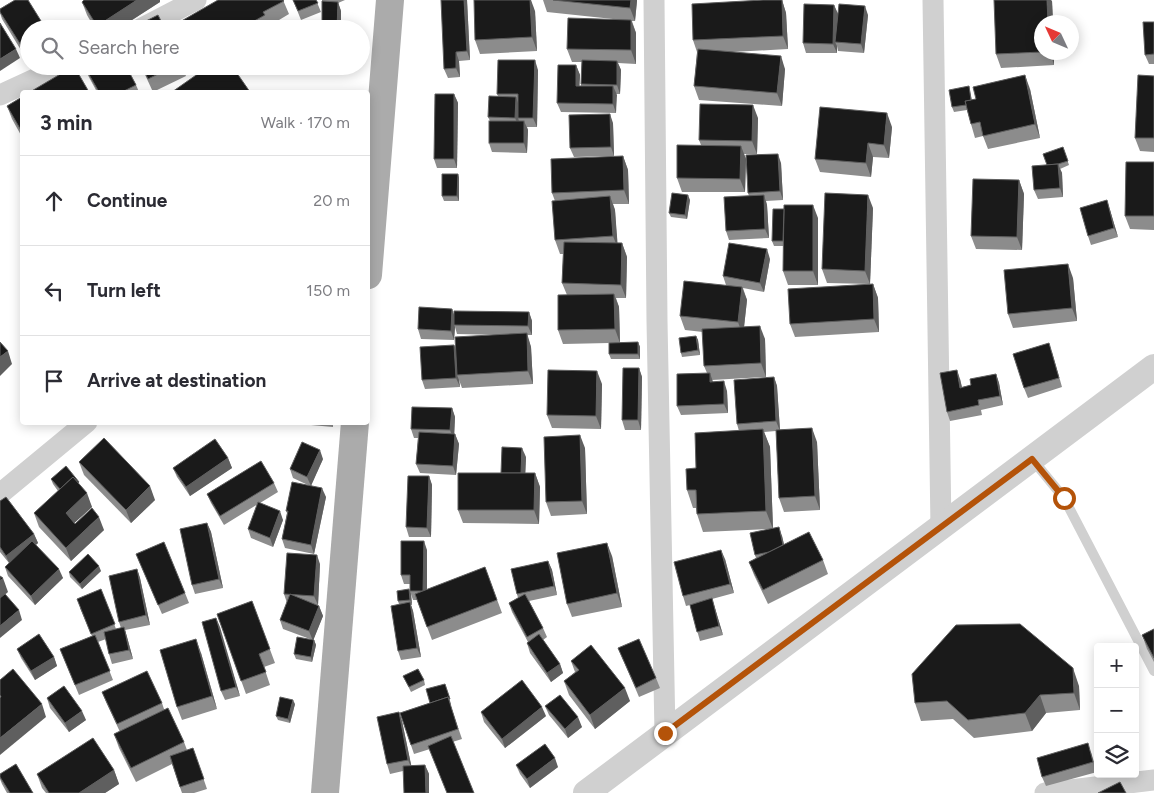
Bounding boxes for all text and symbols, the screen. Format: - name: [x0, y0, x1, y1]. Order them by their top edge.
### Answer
- north arrow: [1034, 15, 1079, 60]
- search box: [20, 20, 370, 75]
- icon: search: [38, 34, 66, 62]
- text: Search here: [78, 36, 180, 59]
- text: 3 min: [40, 110, 92, 135]
- text: Walk · 170 m: [261, 113, 350, 132]
- icon: ahead: [40, 187, 68, 215]
- text: Continue: [87, 189, 167, 212]
- text: 20 m: [313, 191, 350, 210]
- icon: left: [40, 277, 68, 305]
- text: Turn left: [87, 279, 161, 302]
- text: 150 m: [306, 281, 350, 300]
- icon: arrive: [40, 367, 68, 395]
- text: Arrive at destination: [87, 369, 266, 392]
- route start: [1053, 487, 1076, 510]
- map controls: [1094, 643, 1139, 778]
- button: +: [1094, 643, 1139, 688]
- button: −: [1094, 688, 1139, 733]
- route end: [654, 722, 677, 745]
- button: layers: [1094, 733, 1139, 778]

